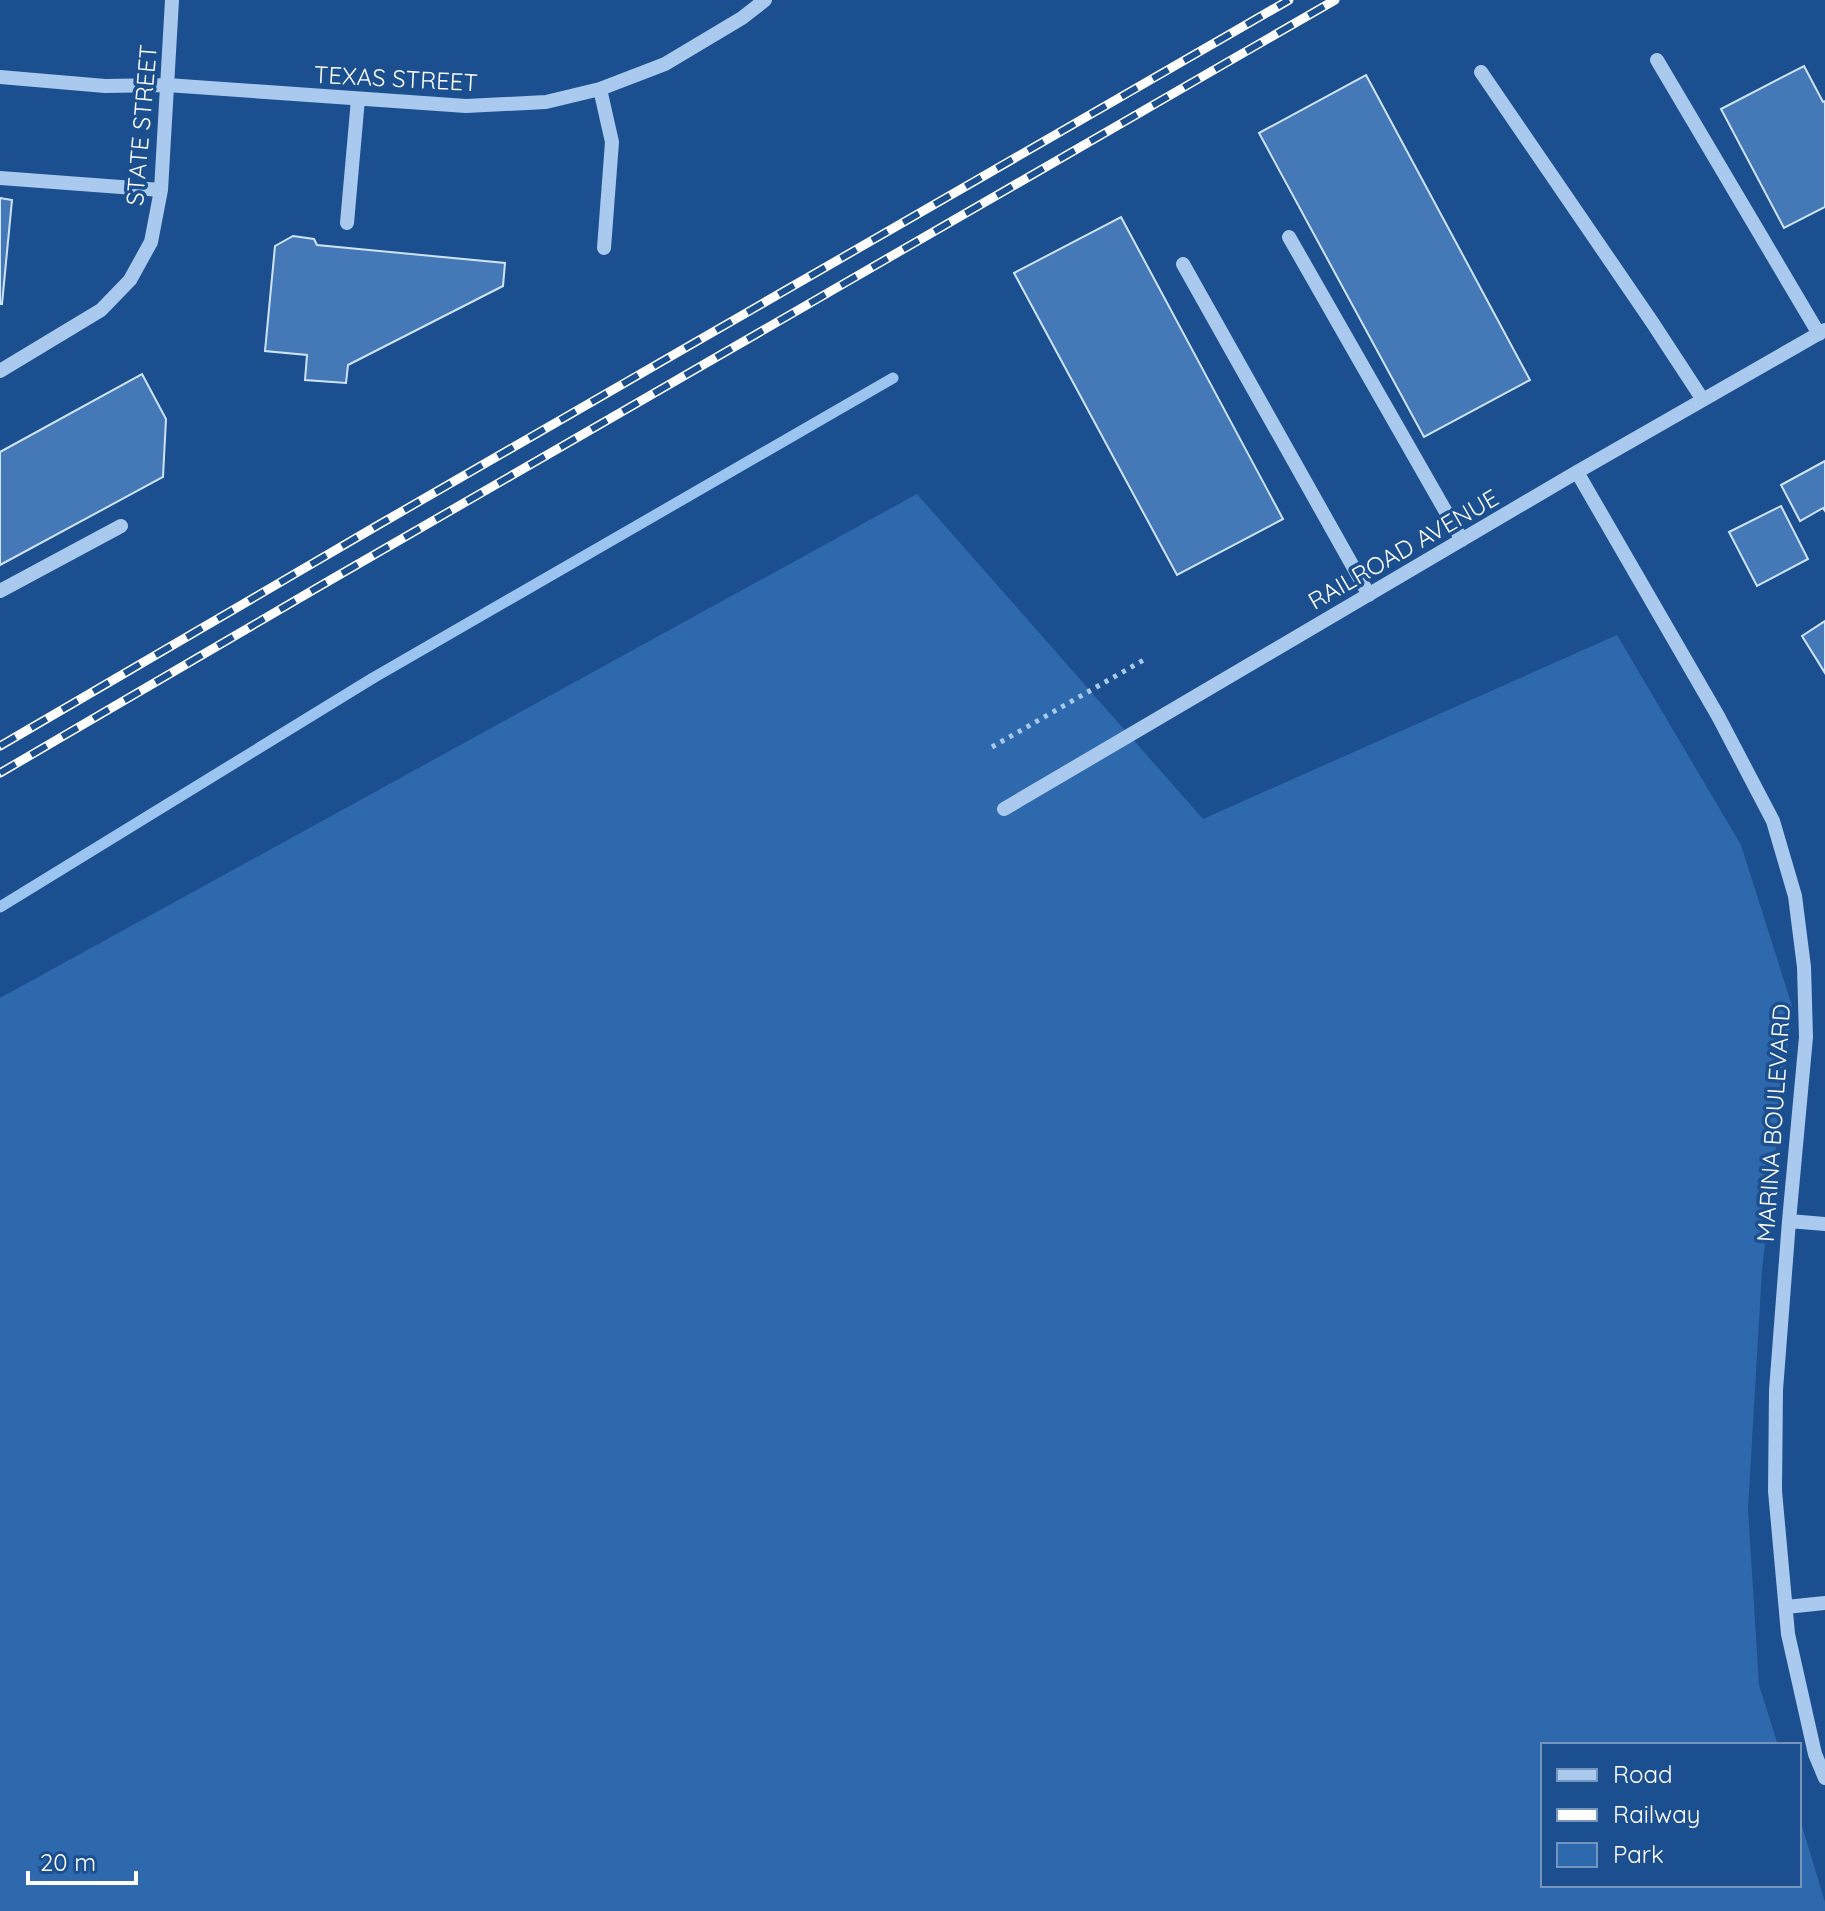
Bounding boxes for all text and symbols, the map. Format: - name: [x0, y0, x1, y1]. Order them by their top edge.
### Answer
- street label: STATE STREET: [119, 43, 163, 207]
- street label: TEXAS STREET: [313, 59, 479, 97]
- street label: RAILROAD AVENUE: [1302, 482, 1504, 616]
- street label: MARINA BOULEVARD: [1750, 1003, 1796, 1243]
- legend: [1541, 1743, 1801, 1887]
- text: Road: [1613, 1759, 1673, 1789]
- text: Railway: [1613, 1799, 1700, 1829]
- scale bar: [28, 1835, 136, 1885]
- text: Park: [1613, 1839, 1664, 1869]
- text: 20 m: [40, 1847, 96, 1877]

